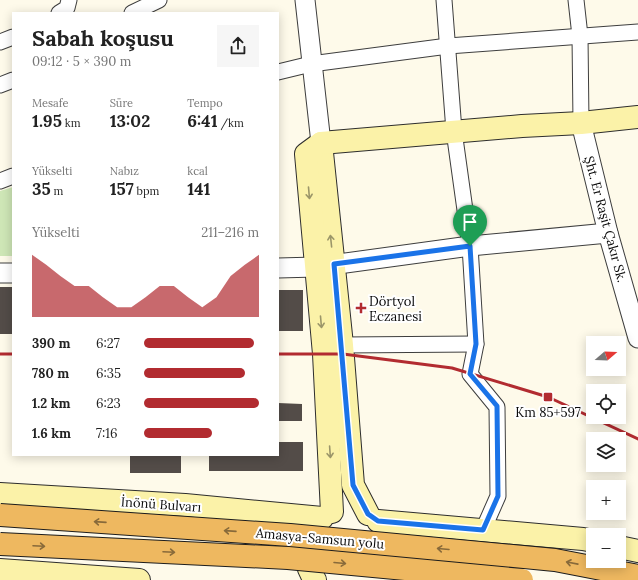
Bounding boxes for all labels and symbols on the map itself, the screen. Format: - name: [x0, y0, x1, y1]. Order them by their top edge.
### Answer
- street label: Şht. Er Raşit Çakır Sk.: [581, 154, 631, 284]
- one-way arrow: [306, 186, 313, 199]
- pin: [453, 205, 487, 246]
- one-way arrow: [328, 235, 335, 248]
- place label: Dörtyol Eczanesi: [369, 293, 422, 325]
- marker: Dörtyol Eczanesi: [356, 303, 366, 313]
- one-way arrow: [317, 315, 325, 328]
- north arrow: [586, 336, 626, 376]
- marker: Km 85+597: [542, 391, 554, 403]
- place label: Km 85+597: [515, 404, 581, 421]
- one-way arrow: [326, 445, 333, 458]
- street label: İnönü Bulvarı: [120, 493, 202, 516]
- one-way arrow: [94, 518, 107, 526]
- street label: Amasya-Samsun yolu: [254, 524, 385, 553]
- one-way arrow: [224, 527, 237, 534]
- one-way arrow: [32, 542, 45, 549]
- one-way arrow: [437, 546, 450, 553]
- one-way arrow: [162, 548, 175, 556]
- one-way arrow: [333, 559, 346, 566]
- one-way arrow: [566, 559, 579, 567]

